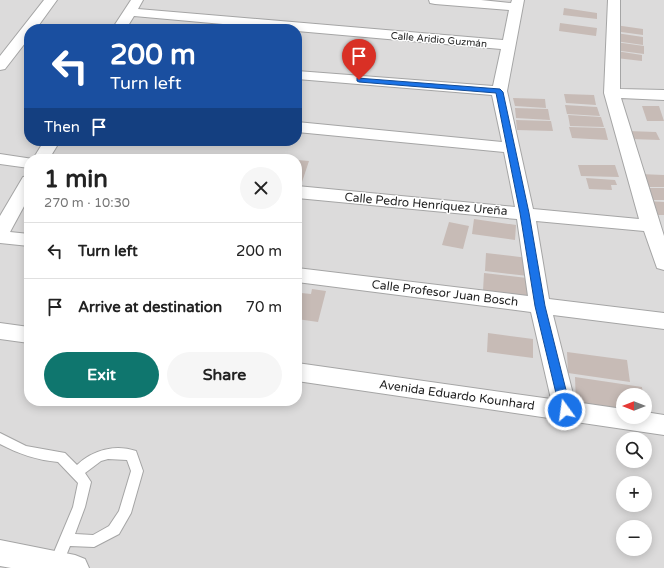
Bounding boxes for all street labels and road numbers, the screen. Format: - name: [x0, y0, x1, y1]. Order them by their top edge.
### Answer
- street label: Calle Aridio Guzmán: [390, 30, 488, 50]
- street label: Calle Pedro Henríquez Ureña: [344, 190, 508, 218]
- street label: Calle Profesor Juan Bosch: [371, 277, 519, 309]
- street label: Avenida Eduardo Kounhard: [378, 377, 536, 413]

